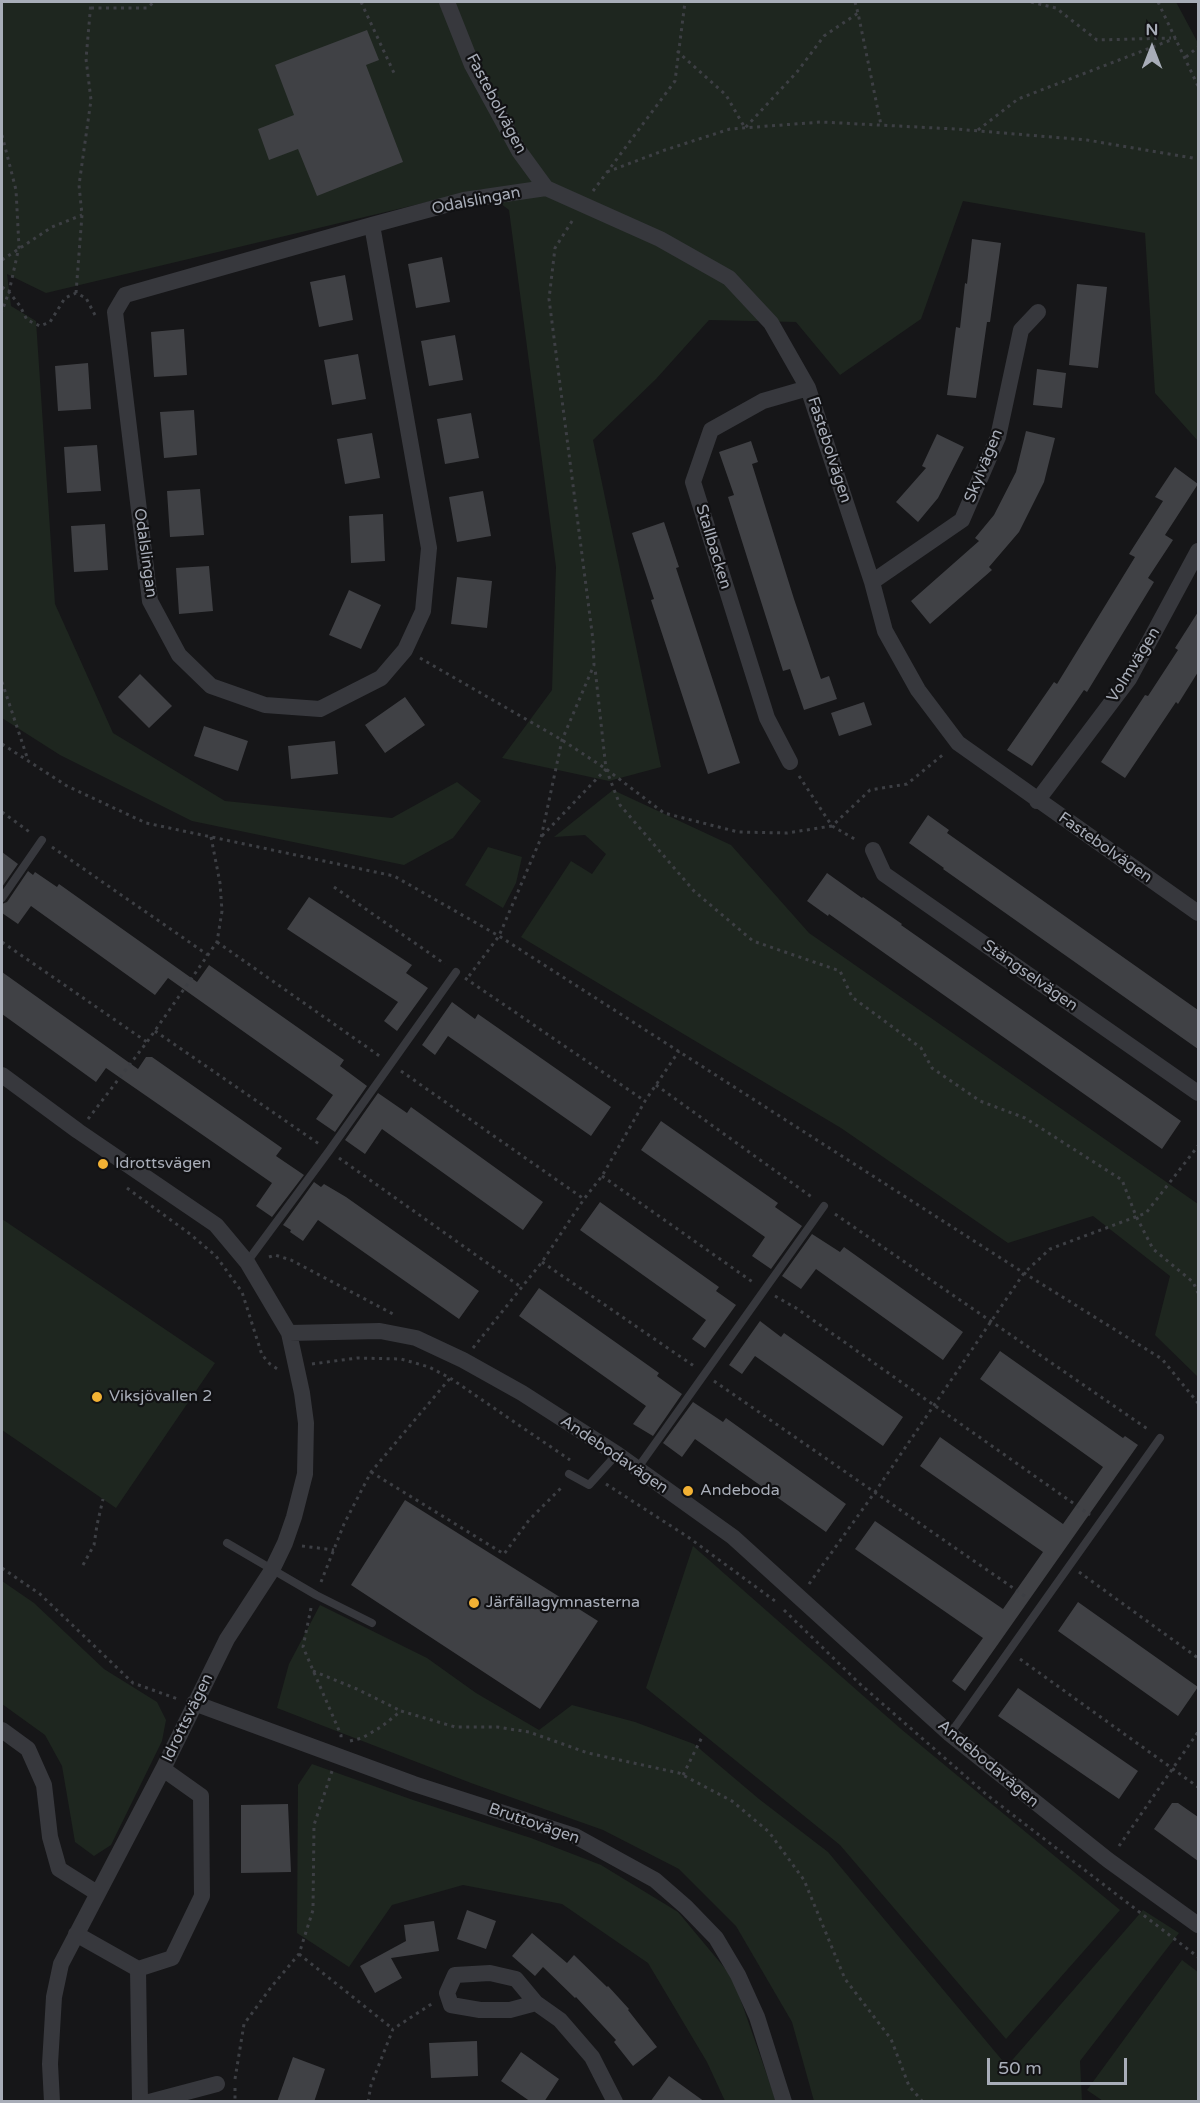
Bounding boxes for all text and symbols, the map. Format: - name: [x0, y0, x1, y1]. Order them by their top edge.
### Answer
- north arrow: [1122, 18, 1182, 78]
- text: N: [1146, 20, 1158, 40]
- street label: Fastebolvägen: [462, 51, 530, 157]
- street label: Odalslingan: [430, 183, 522, 219]
- street label: Fastebolvägen: [803, 395, 855, 505]
- street label: Skylvägen: [961, 427, 1007, 505]
- street label: Stallbacken: [691, 502, 735, 592]
- street label: Odalslingan: [129, 507, 161, 599]
- street label: Volmvägen: [1103, 624, 1165, 706]
- street label: Fastebolvägen: [1054, 809, 1156, 887]
- street label: Stängselvägen: [979, 936, 1081, 1016]
- place label: Idrottsvägen: [115, 1154, 211, 1174]
- marker: Idrottsvägen: [96, 1157, 110, 1171]
- place label: Viksjövallen 2: [109, 1387, 212, 1407]
- marker: Viksjövallen 2: [90, 1390, 104, 1404]
- street label: Andebodavägen: [556, 1412, 672, 1498]
- place label: Andeboda: [700, 1481, 780, 1501]
- marker: Andeboda: [681, 1484, 695, 1498]
- place label: Järfällagymnasterna: [486, 1593, 640, 1613]
- marker: Järfällagymnasterna: [467, 1596, 481, 1610]
- street label: Idrottsvägen: [158, 1671, 218, 1765]
- street label: Andebodavägen: [934, 1716, 1042, 1812]
- street label: Bruttovägen: [486, 1799, 582, 1849]
- scale bar: [990, 2046, 1130, 2084]
- text: 50 m: [998, 2057, 1042, 2079]

